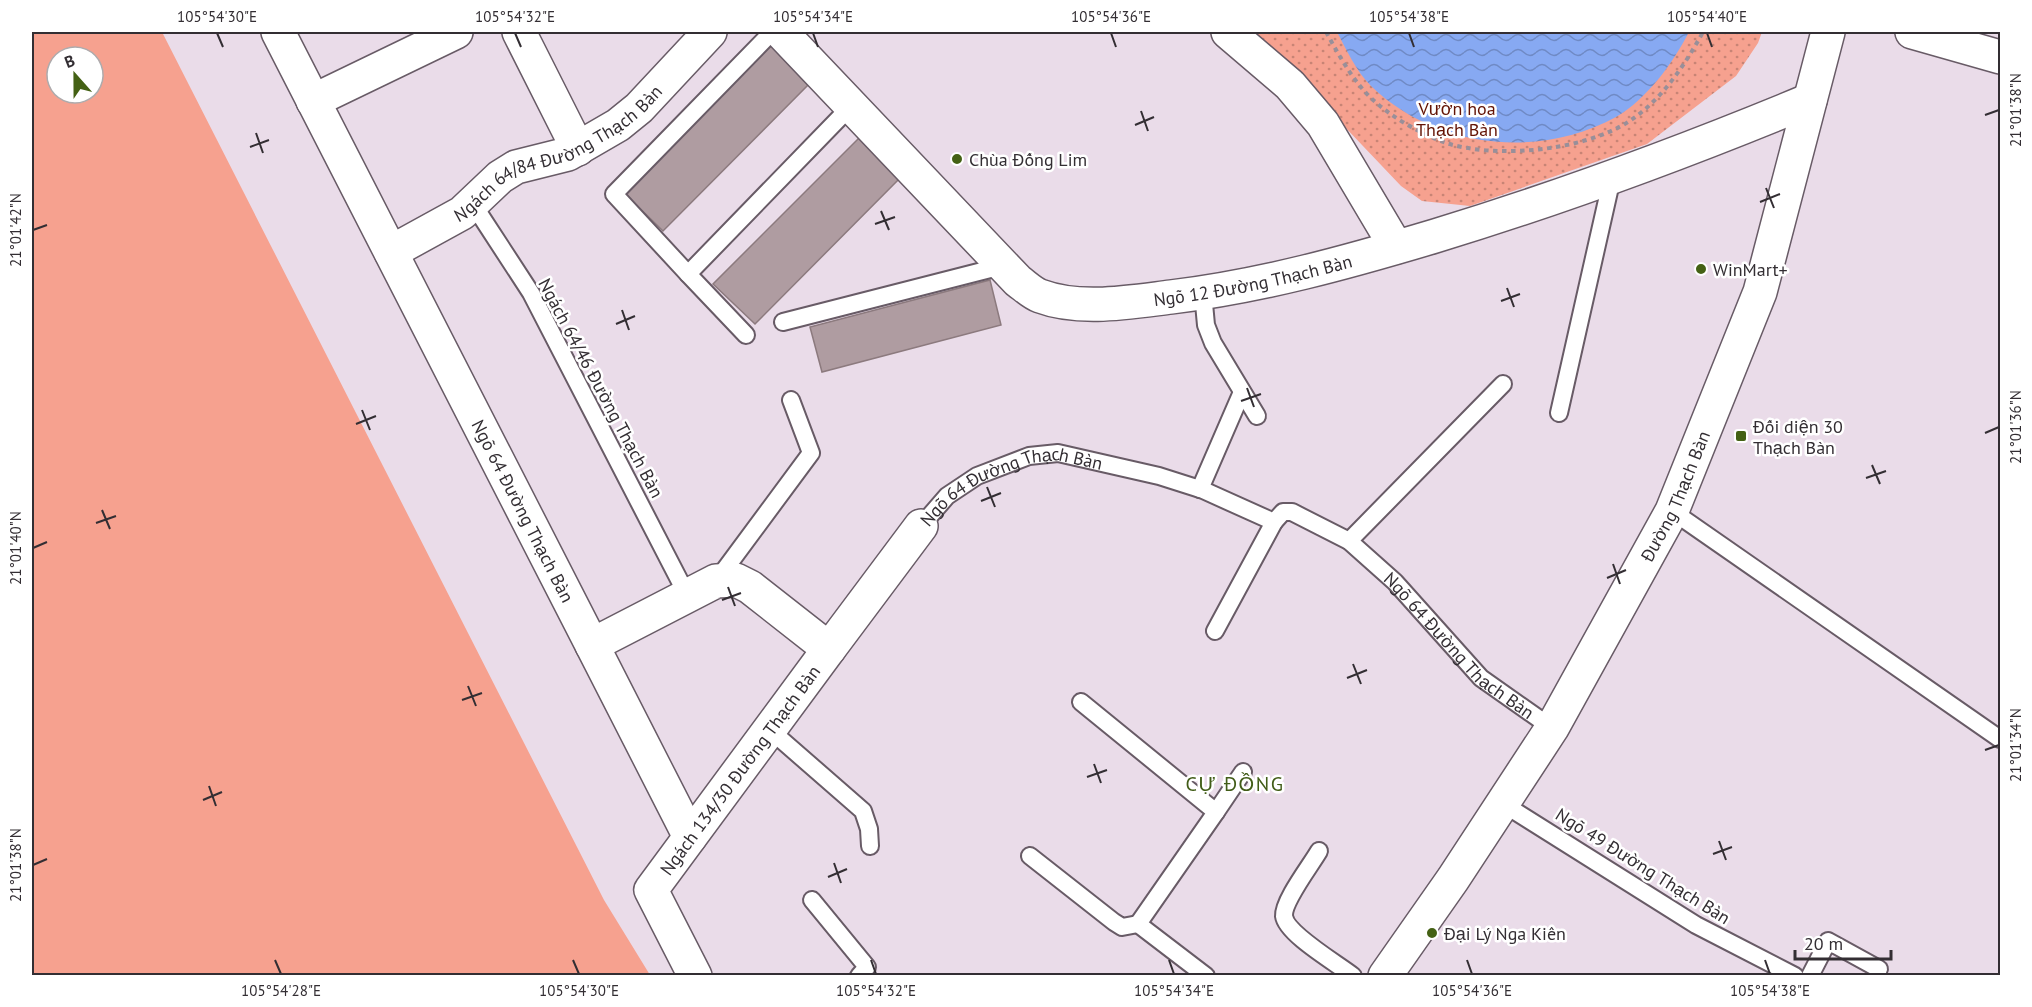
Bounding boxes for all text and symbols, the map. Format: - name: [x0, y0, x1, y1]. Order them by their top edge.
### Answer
- text: 105°54'30"E: [177, 7, 257, 26]
- text: 105°54'32"E: [475, 7, 555, 26]
- text: 105°54'34"E: [773, 7, 853, 26]
- text: 105°54'36"E: [1071, 7, 1151, 26]
- text: 105°54'38"E: [1369, 7, 1449, 26]
- text: 105°54'40"E: [1667, 7, 1747, 26]
- north arrow: [45, 45, 105, 105]
- text: B: [62, 50, 78, 72]
- text: 21°01'38"N: [2006, 73, 2025, 147]
- street label: Ngách 64/84 Đường Thạch Bàn: [450, 80, 667, 227]
- park label: Vườn hoa Thạch Bàn: [1416, 97, 1498, 141]
- place label: Chùa Đống Lim: [969, 148, 1087, 171]
- marker: Chùa Đống Lim: [950, 152, 964, 166]
- text: 21°01'42"N: [6, 193, 25, 267]
- street label: Ngõ 12 Đường Thạch Bàn: [1152, 249, 1354, 311]
- place label: WinMart+: [1713, 258, 1788, 281]
- marker: WinMart+: [1694, 262, 1708, 276]
- street label: Ngách 64/46 Đường Thạch Bàn: [533, 274, 669, 502]
- text: 21°01'36"N: [2006, 390, 2025, 464]
- place label: Đối diện 30 Thạch Bàn: [1752, 415, 1843, 459]
- street label: Ngõ 64 Đường Thạch Bàn: [467, 416, 580, 606]
- street label: Đường Thạch Bàn: [1634, 427, 1715, 566]
- marker: Đối diện 30 Thạch Bàn: [1734, 429, 1748, 443]
- street label: Ngõ 64 Đường Thạch Bàn: [915, 441, 1105, 531]
- text: 21°01'40"N: [6, 511, 25, 585]
- street label: Ngõ 64 Đường Thạch Bàn: [1380, 567, 1539, 724]
- street label: Ngách 134/30 Đường Thạch Bàn: [655, 660, 825, 879]
- text: 21°01'34"N: [2006, 708, 2025, 782]
- district label: CỰ ĐỒNG: [1186, 771, 1284, 797]
- street label: Ngõ 49 Đường Thạch Bàn: [1551, 803, 1735, 929]
- text: 21°01'38"N: [6, 828, 25, 902]
- place label: Đại Lý Nga Kiên: [1443, 922, 1566, 945]
- scale bar: [1795, 923, 1891, 961]
- marker: Đại Lý Nga Kiên: [1425, 926, 1439, 940]
- text: 20 m: [1804, 932, 1843, 955]
- text: 105°54'28"E: [241, 981, 321, 1000]
- text: 105°54'30"E: [539, 981, 619, 1000]
- text: 105°54'32"E: [836, 981, 916, 1000]
- text: 105°54'34"E: [1134, 981, 1214, 1000]
- text: 105°54'36"E: [1432, 981, 1512, 1000]
- text: 105°54'38"E: [1730, 981, 1810, 1000]

